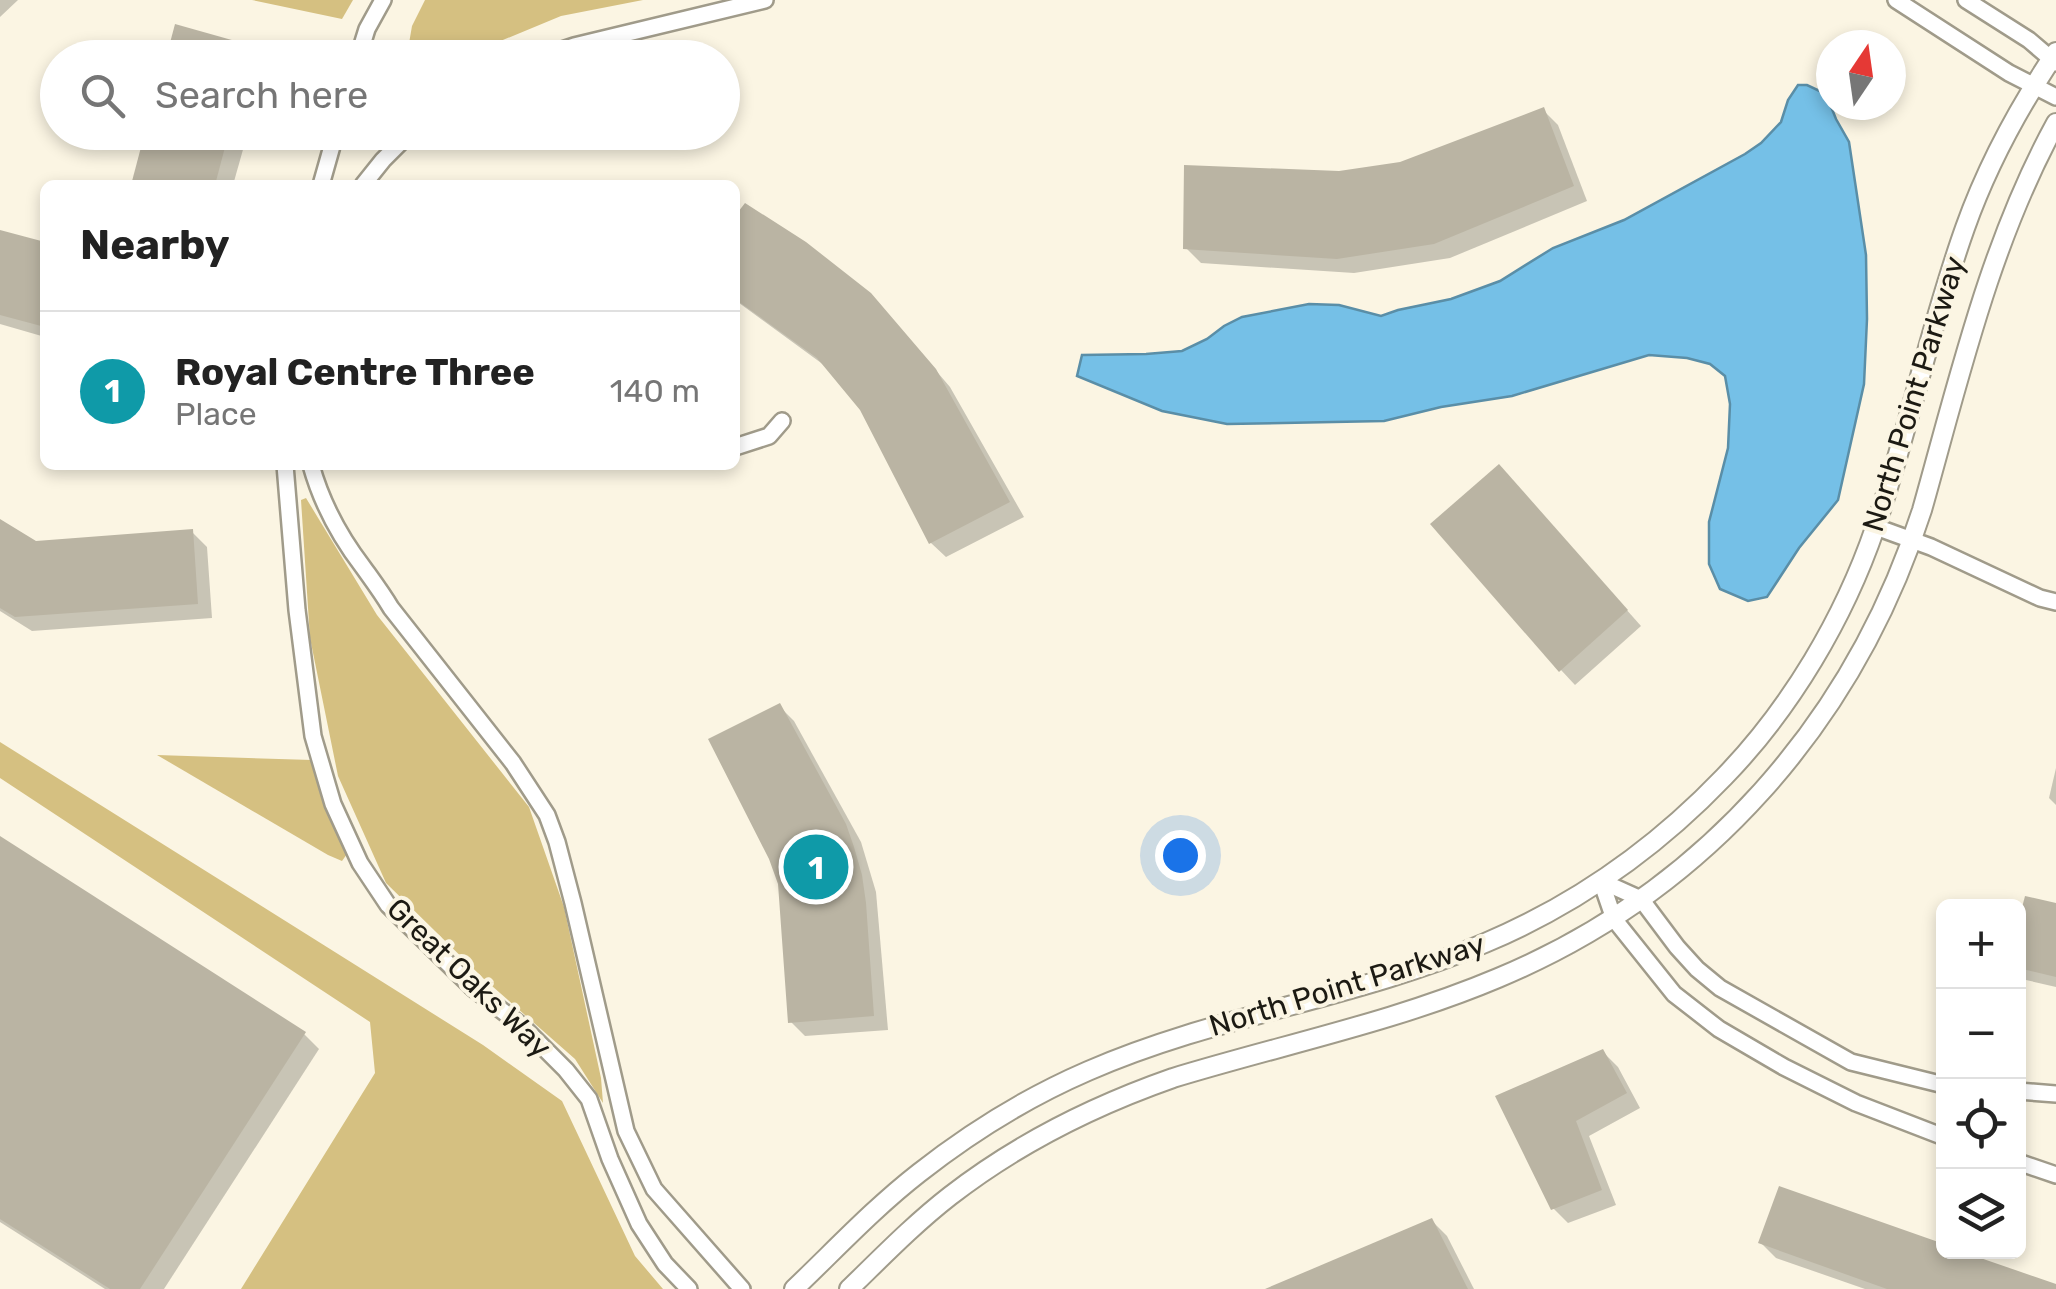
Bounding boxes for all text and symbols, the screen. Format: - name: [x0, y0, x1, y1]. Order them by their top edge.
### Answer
- north arrow: [1816, 30, 1906, 120]
- search box: [40, 40, 740, 150]
- icon: search: [75, 68, 130, 123]
- text: Search here: [155, 72, 368, 118]
- text: Nearby: [80, 220, 230, 270]
- street label: North Point Parkway: [1855, 252, 1973, 536]
- text: Royal Centre Three: [175, 349, 535, 395]
- text: 1: [105, 372, 120, 410]
- text: 140 m: [610, 372, 700, 410]
- text: Place: [175, 395, 257, 433]
- pin: 1: [784, 830, 848, 904]
- your location: [1155, 830, 1206, 881]
- street label: Great Oaks Way: [379, 891, 559, 1065]
- map controls: [1936, 899, 2026, 1259]
- button: +: [1936, 899, 2026, 989]
- street label: North Point Parkway: [1205, 926, 1489, 1044]
- button: −: [1936, 989, 2026, 1079]
- button: locate: [1936, 1079, 2026, 1169]
- button: layers: [1936, 1169, 2026, 1259]

